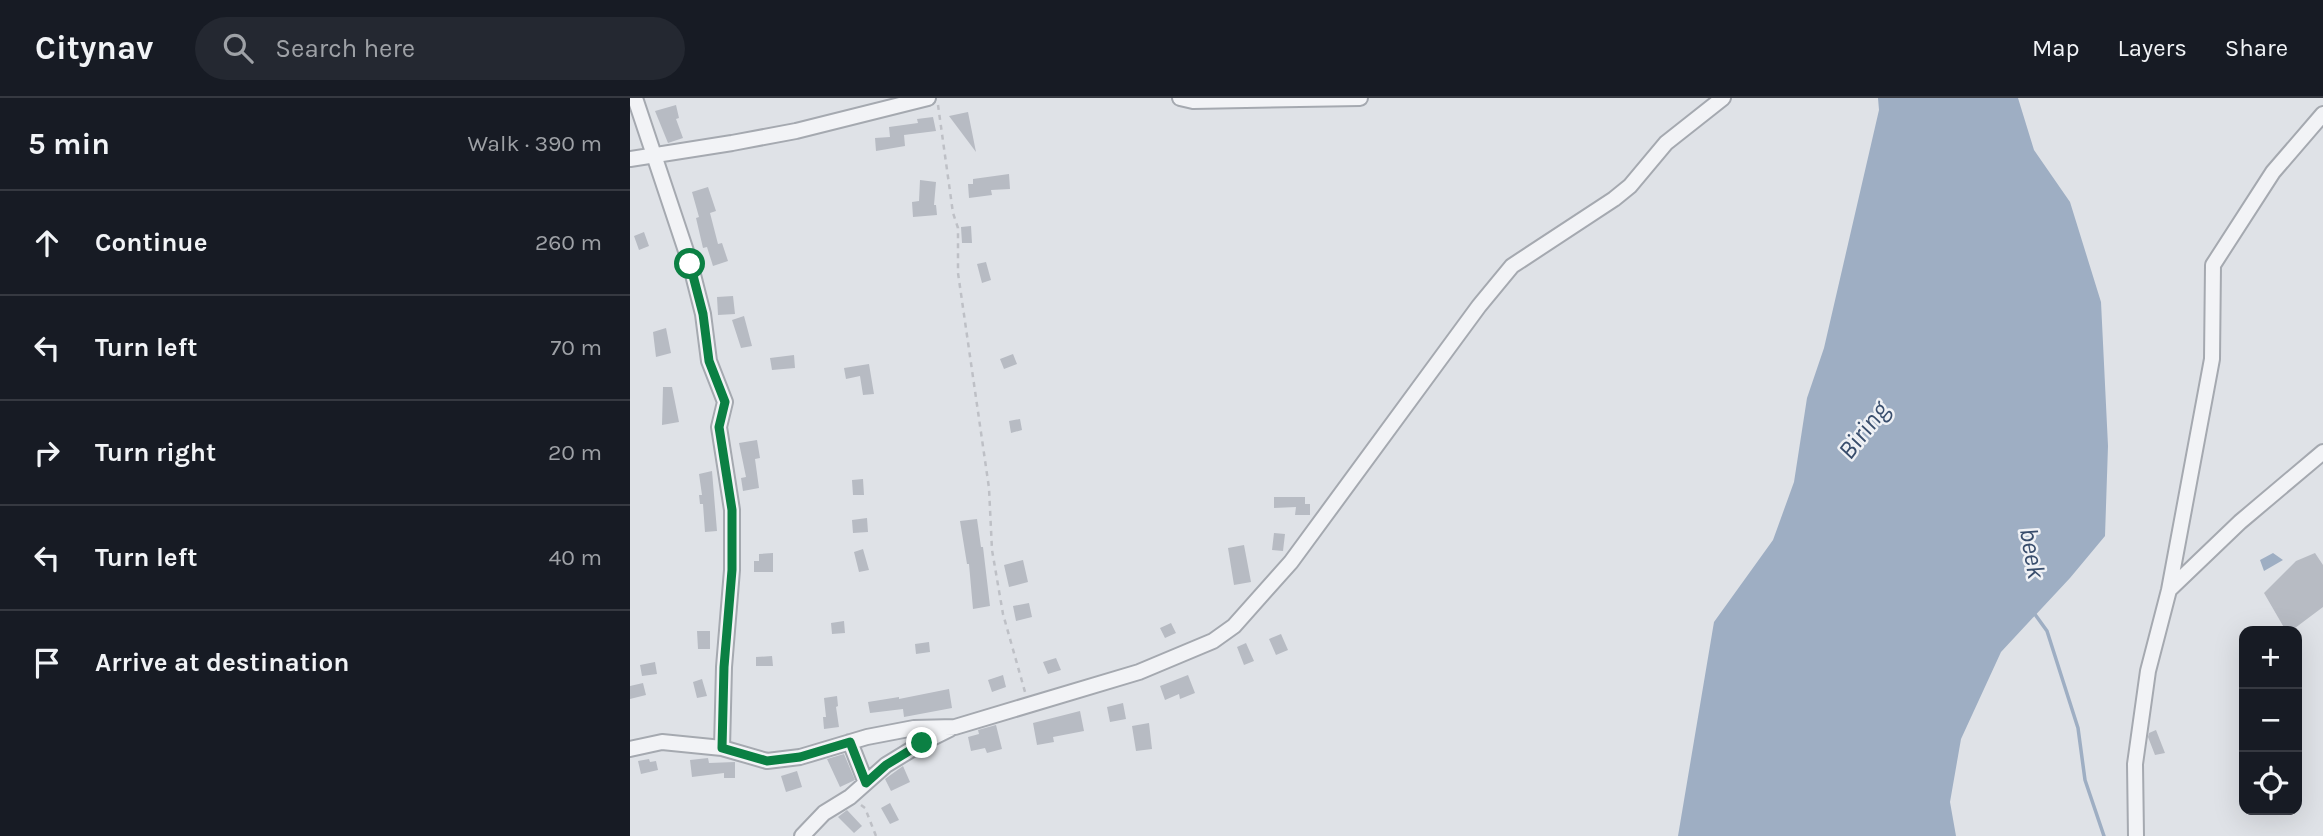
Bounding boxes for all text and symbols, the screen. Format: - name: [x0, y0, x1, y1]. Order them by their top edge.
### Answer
- search box: [195, 17, 685, 80]
- text: Citynav: [35, 29, 153, 67]
- icon: search: [219, 29, 257, 67]
- text: Search here: [275, 33, 415, 64]
- text: Map: [2032, 34, 2080, 62]
- text: Layers: [2118, 34, 2187, 62]
- text: Share: [2225, 34, 2288, 62]
- text: 5 min: [28, 126, 110, 162]
- text: Walk · 390 m: [468, 130, 602, 157]
- icon: ahead: [28, 224, 66, 262]
- text: Continue: [95, 227, 207, 258]
- text: 260 m: [535, 229, 602, 256]
- route start: [674, 248, 705, 279]
- icon: left: [28, 329, 66, 367]
- text: Turn left: [95, 332, 197, 363]
- text: 70 m: [551, 334, 602, 361]
- water label: Biring: [1831, 394, 1897, 465]
- icon: right: [28, 434, 66, 472]
- text: Turn right: [95, 437, 216, 468]
- text: 20 m: [548, 439, 602, 466]
- water label: beek: [2013, 525, 2052, 582]
- icon: left: [28, 539, 66, 577]
- text: Turn left: [95, 542, 197, 573]
- text: 40 m: [549, 544, 602, 571]
- map controls: [2239, 626, 2302, 815]
- button: +: [2239, 626, 2302, 689]
- icon: arrive: [28, 644, 66, 682]
- text: Arrive at destination: [95, 647, 349, 678]
- button: −: [2239, 689, 2302, 752]
- route end: [906, 727, 937, 758]
- button: locate: [2239, 752, 2302, 815]

